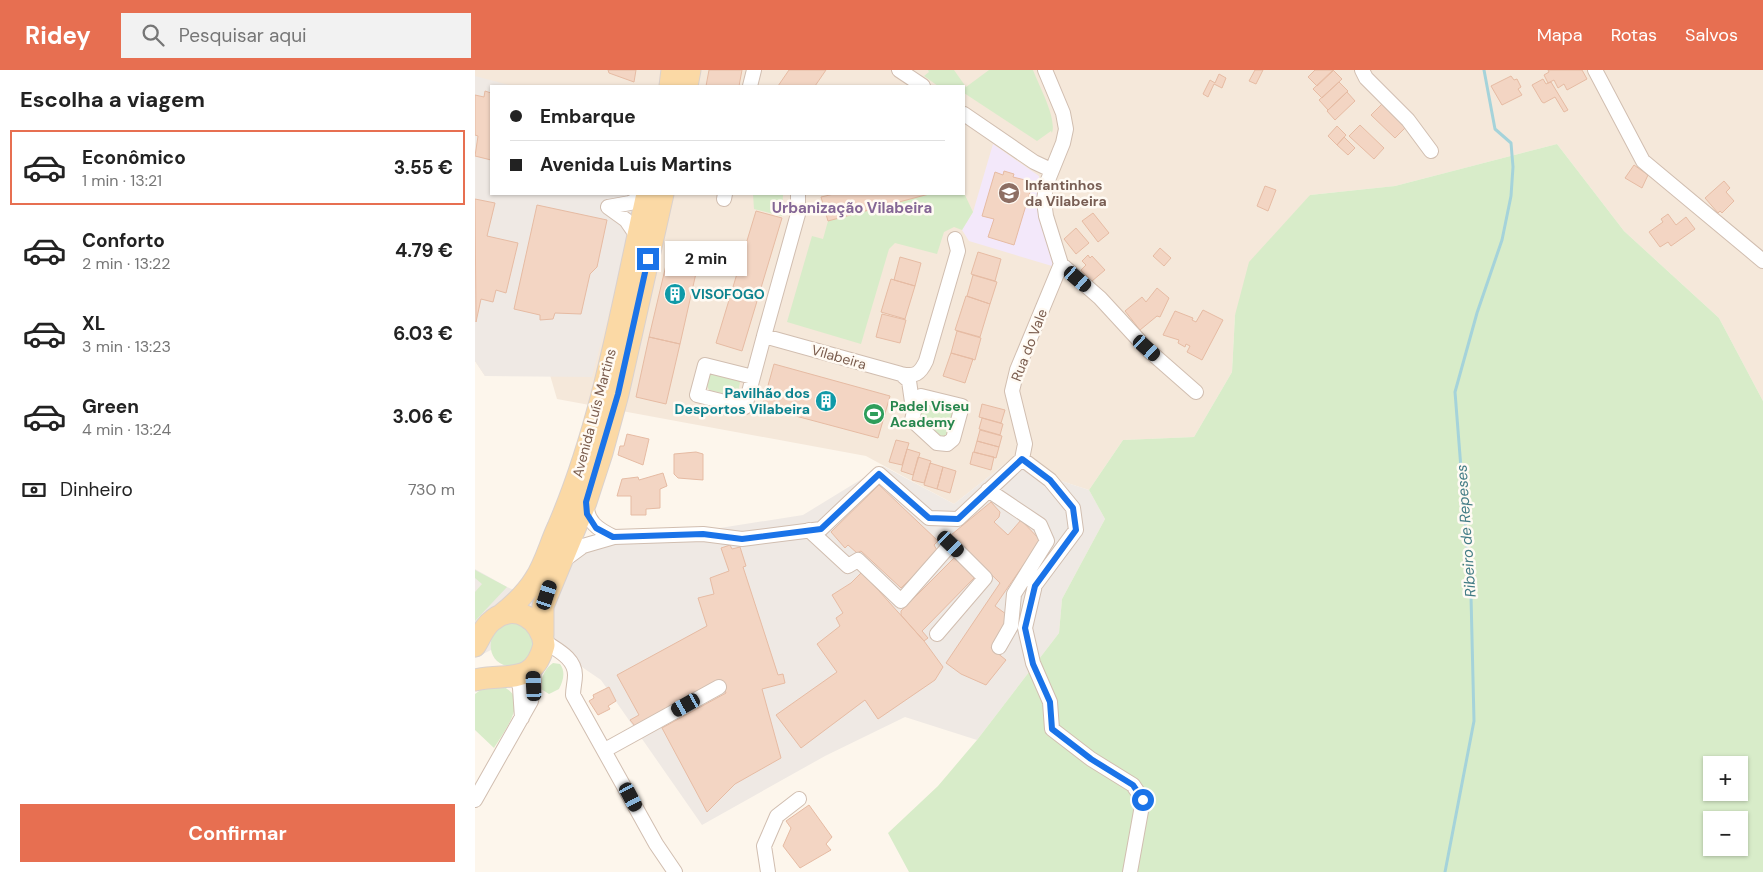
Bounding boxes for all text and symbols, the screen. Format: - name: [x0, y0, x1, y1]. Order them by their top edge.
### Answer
- search box: [121, 13, 471, 58]
- text: Ridey: [25, 20, 91, 51]
- icon: search: [139, 21, 167, 49]
- text: Pesquisar aqui: [179, 23, 307, 48]
- text: Mapa: [1537, 23, 1583, 47]
- text: Rotas: [1611, 23, 1657, 47]
- text: Salvos: [1685, 23, 1738, 47]
- text: Escolha a viagem: [20, 85, 205, 114]
- text: Embarque: [540, 104, 636, 129]
- icon: car: [22, 145, 67, 190]
- text: Econômico: [82, 145, 186, 170]
- text: Avenida Luis Martins: [540, 152, 732, 177]
- text: 3.55 €: [394, 155, 453, 180]
- text: 1 min · 13:21: [82, 170, 162, 191]
- place label: Infantinhos da Vilabeira: [1025, 176, 1107, 210]
- school or university icon: Infantinhos da Vilabeira: [997, 181, 1021, 205]
- district label: Urbanização Vilabeira: [772, 198, 932, 218]
- icon: car: [22, 228, 67, 273]
- text: Conforto: [82, 228, 165, 253]
- text: 4.79 €: [395, 238, 453, 263]
- callout: 2 min: [665, 242, 748, 276]
- route end: [637, 248, 659, 270]
- text: 2 min: [685, 248, 727, 269]
- text: 2 min · 13:22: [82, 253, 171, 274]
- car: [1061, 263, 1094, 295]
- building icon: VISOFOGO: [663, 282, 687, 306]
- place label: VISOFOGO: [691, 285, 765, 303]
- street label: Rua do Vale: [1007, 306, 1051, 384]
- icon: car: [22, 311, 67, 356]
- text: XL: [82, 311, 105, 336]
- text: 6.03 €: [393, 321, 453, 346]
- car: [1130, 332, 1163, 364]
- text: 3 min · 13:23: [82, 336, 171, 357]
- street label: Vilabeira: [809, 341, 869, 373]
- street label: Avenida Luís Martins: [568, 347, 620, 479]
- place label: Pavilhão dos Desportos Vilabeira: [675, 384, 810, 418]
- building icon: Pavilhão dos Desportos Vilabeira: [814, 389, 838, 413]
- icon: car: [22, 394, 67, 439]
- text: Green: [82, 394, 139, 419]
- place label: Padel Viseu Academy: [890, 397, 969, 431]
- sports icon: Padel Viseu Academy: [862, 402, 886, 426]
- text: 3.06 €: [393, 404, 453, 429]
- text: 4 min · 13:24: [82, 419, 171, 440]
- water label: Ribeiro de Repeses: [1451, 464, 1481, 598]
- icon: cash: [20, 476, 48, 504]
- text: Dinheiro: [60, 477, 133, 502]
- text: 730 m: [408, 479, 455, 500]
- car: [935, 528, 967, 560]
- car: [535, 578, 558, 612]
- car: [525, 671, 542, 701]
- car: [669, 691, 702, 719]
- map controls: [1703, 756, 1748, 856]
- button: +: [1703, 756, 1748, 801]
- car: [617, 780, 644, 814]
- route start: [1132, 789, 1154, 811]
- button: Confirmar: [20, 804, 455, 862]
- button: −: [1703, 811, 1748, 856]

